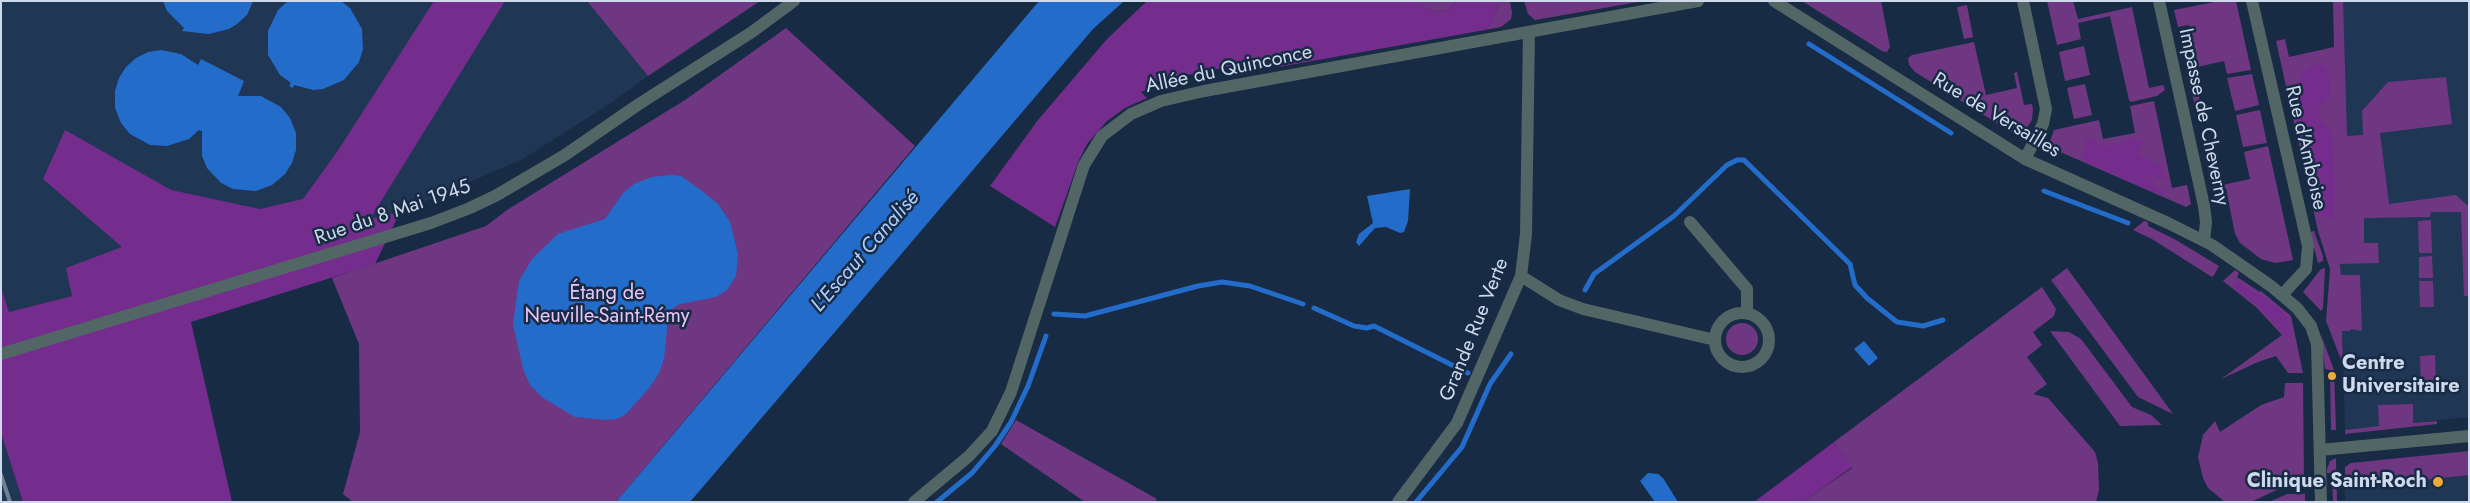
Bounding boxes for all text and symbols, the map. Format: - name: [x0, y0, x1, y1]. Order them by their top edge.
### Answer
- street label: Impasse de Cheverny: [2172, 26, 2234, 208]
- street label: Allée du Quinconce: [1143, 41, 1315, 99]
- street label: Rue de Versailles: [1928, 68, 2064, 164]
- street label: Rue d'Amboise: [2279, 84, 2331, 212]
- street label: Rue du 8 Mai 1945: [312, 175, 474, 251]
- water label: L'Escaut Canalisé: [807, 186, 925, 318]
- street label: Grande Rue Verte: [1435, 255, 1515, 405]
- park label: Étang de Neuville-Saint-Rémy: [524, 282, 690, 329]
- place label: Centre Universitaire: [2342, 352, 2460, 399]
- marker: Centre Universitaire: [2326, 370, 2338, 382]
- place label: Clinique Saint-Roch: [2247, 470, 2427, 494]
- marker: Clinique Saint-Roch: [2431, 475, 2445, 489]

